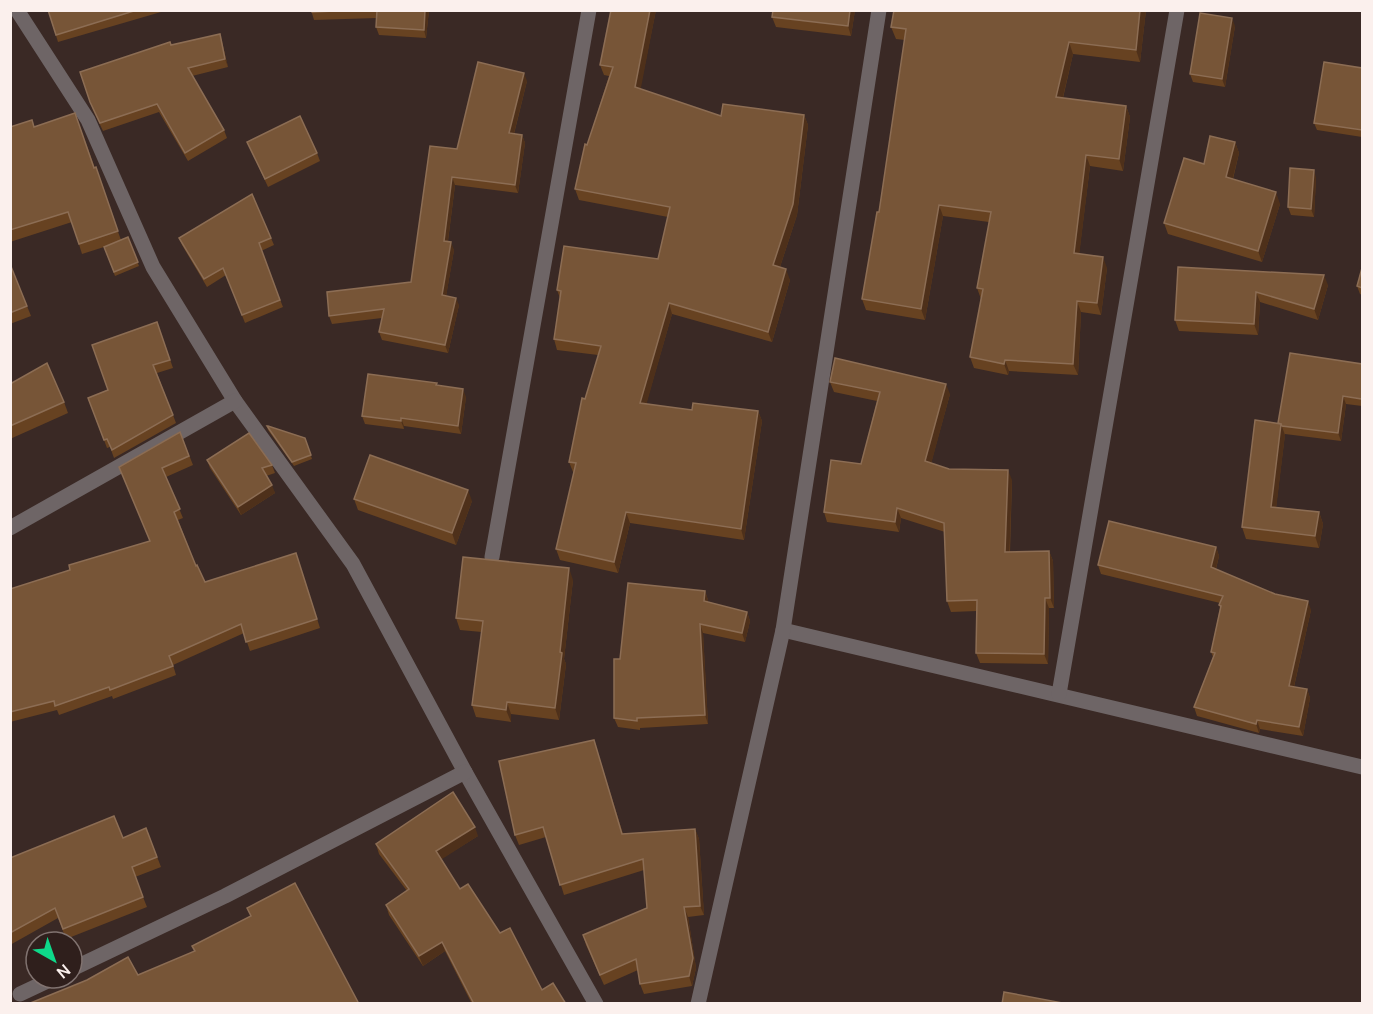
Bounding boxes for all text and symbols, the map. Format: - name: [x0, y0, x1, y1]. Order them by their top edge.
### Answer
- north arrow: [24, 930, 84, 990]
- text: N: [52, 959, 75, 984]

